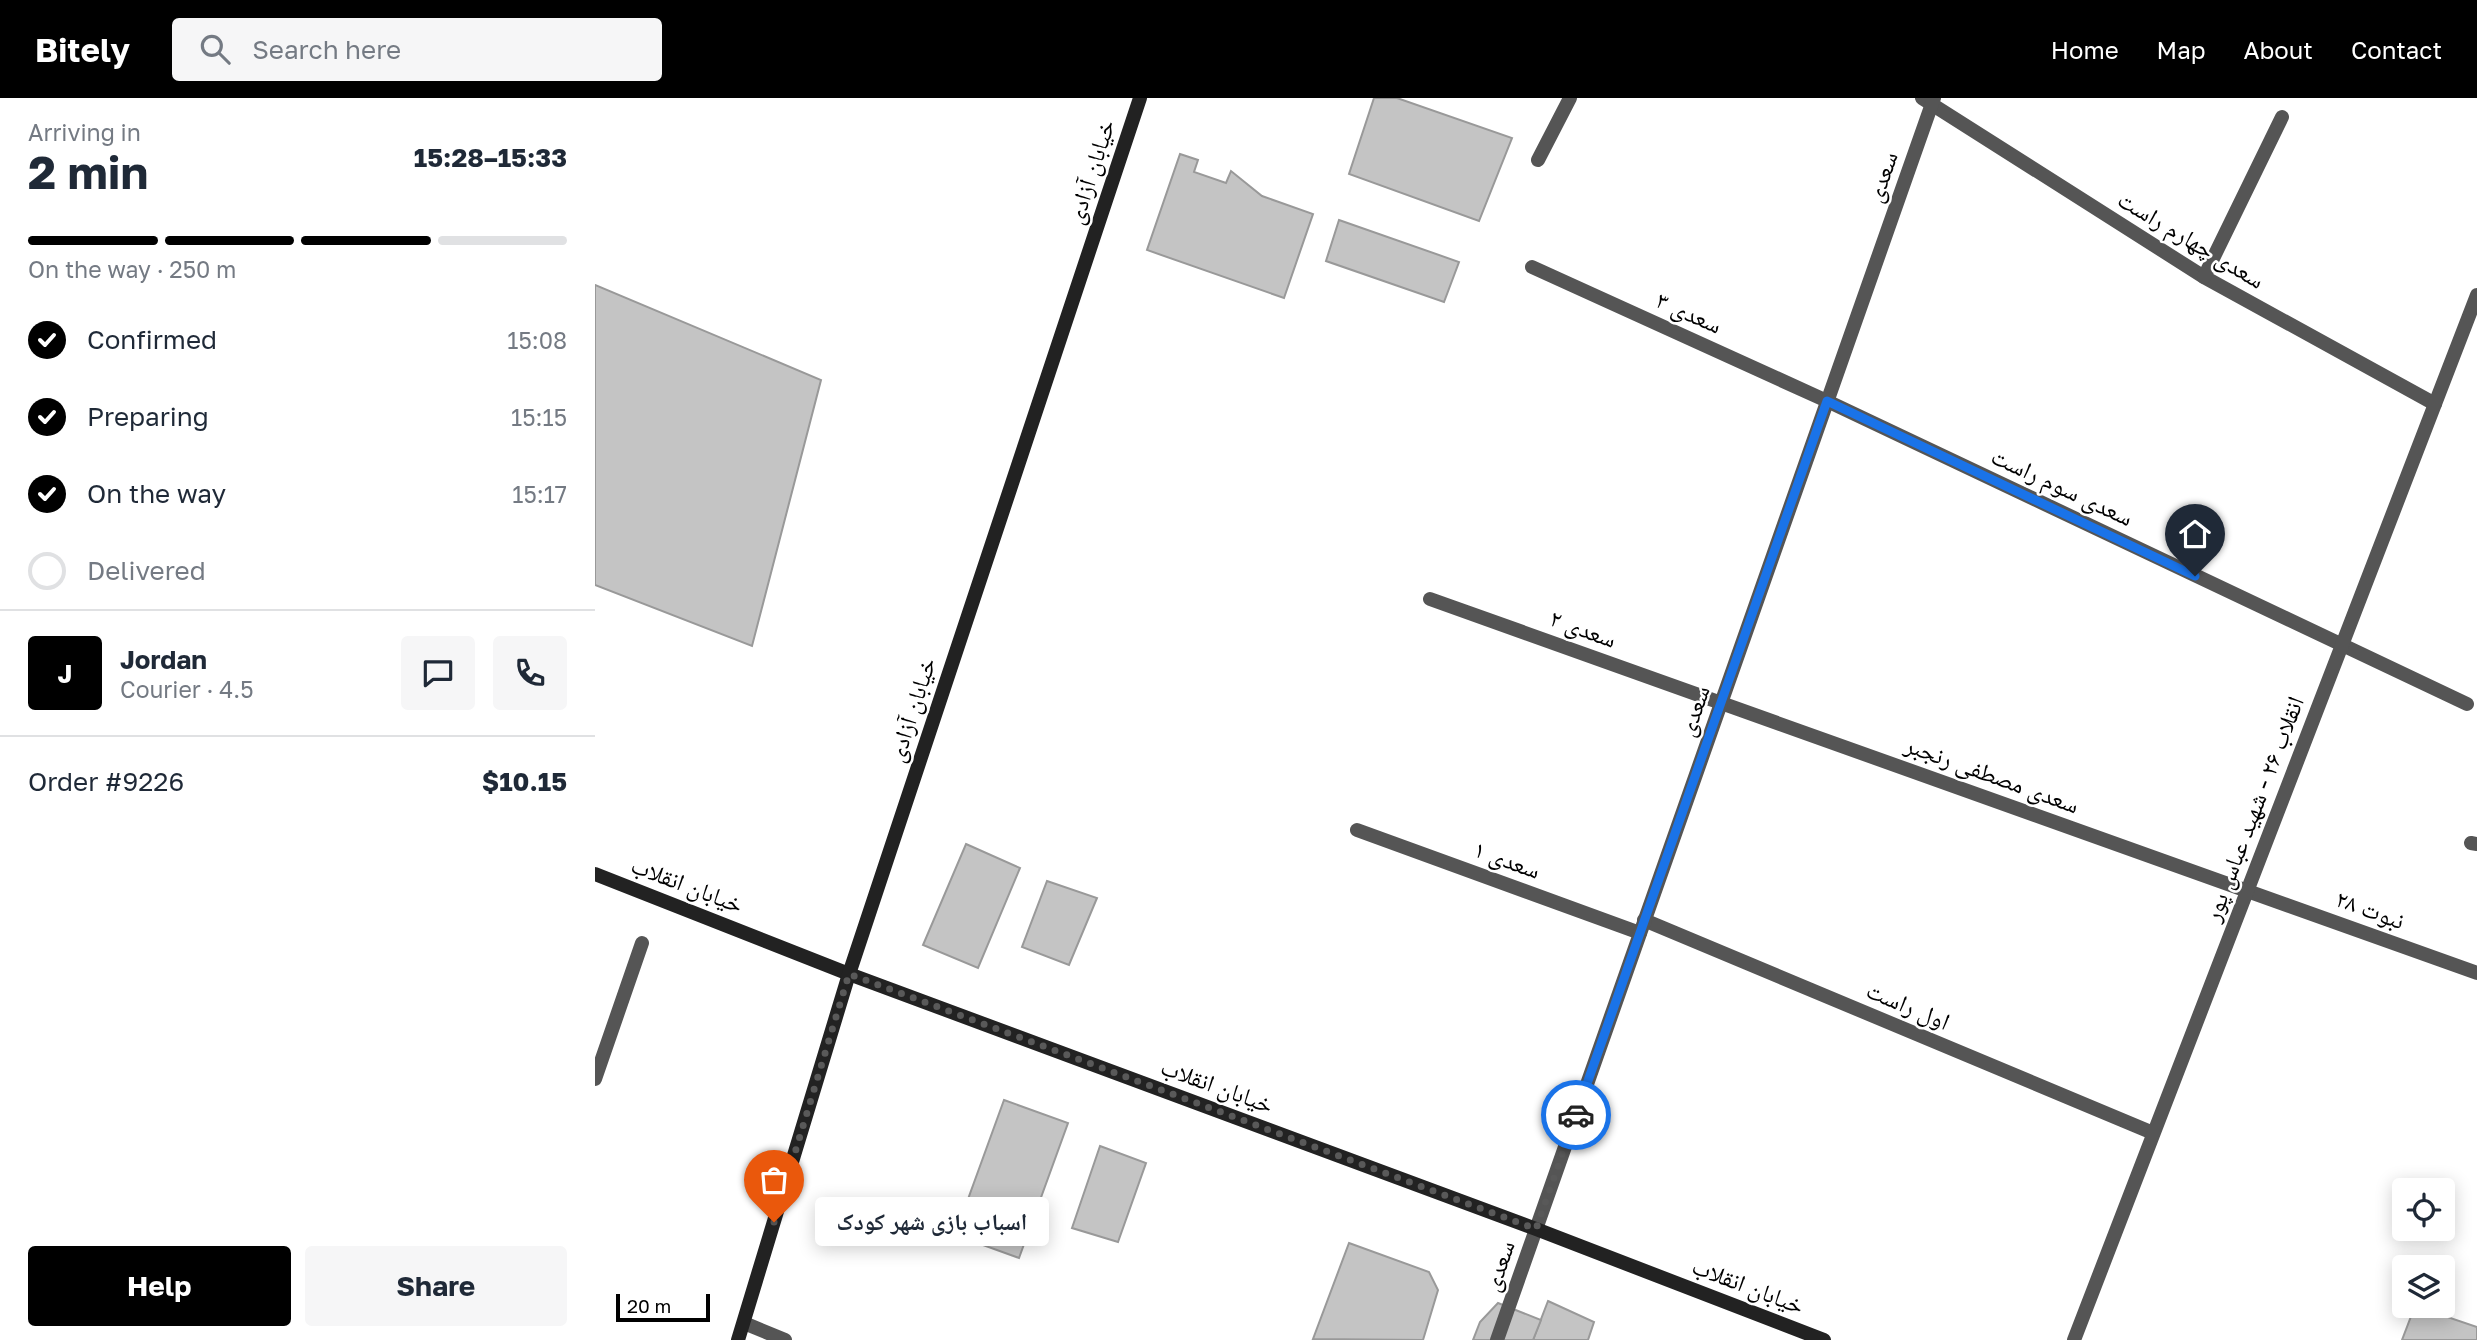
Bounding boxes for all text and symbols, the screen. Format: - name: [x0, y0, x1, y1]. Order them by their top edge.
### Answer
- search box: [172, 18, 662, 81]
- text: Bitely: [35, 30, 130, 69]
- icon: search: [196, 30, 234, 68]
- text: Search here: [252, 34, 401, 65]
- text: Home: [2051, 35, 2119, 64]
- text: Map: [2157, 35, 2206, 64]
- text: About: [2244, 35, 2313, 64]
- text: Contact: [2351, 35, 2442, 64]
- street label: خیابان آزادی: [1059, 116, 1121, 228]
- text: Arriving in: [28, 118, 141, 146]
- text: 15:28–15:33: [414, 142, 567, 173]
- text: 2 min: [28, 144, 148, 199]
- street label: سعدی: [1858, 147, 1904, 206]
- street label: سعدی چهارم راست: [2112, 184, 2270, 296]
- text: On the way · 250 m: [28, 255, 236, 283]
- street label: سعدی ۳: [1652, 284, 1727, 340]
- icon: check: [28, 321, 66, 359]
- text: Confirmed: [87, 324, 217, 355]
- text: 15:08: [507, 326, 567, 354]
- icon: check: [28, 398, 66, 436]
- text: Preparing: [87, 401, 209, 432]
- text: 15:15: [511, 403, 567, 431]
- street label: سعدی سوم راست: [1986, 440, 2138, 534]
- icon: check: [28, 475, 66, 513]
- text: On the way: [87, 478, 226, 509]
- text: 15:17: [512, 480, 567, 508]
- pin: [2165, 504, 2225, 576]
- icon: home: [2176, 515, 2214, 553]
- text: Delivered: [87, 555, 206, 586]
- street label: سعدی ۲: [1546, 602, 1621, 654]
- button: chat: [401, 636, 475, 710]
- button: phone: [493, 636, 567, 710]
- text: Jordan: [120, 644, 207, 675]
- street label: خیابان آزادی: [880, 654, 942, 766]
- text: J: [58, 658, 72, 689]
- text: Courier · 4.5: [120, 675, 253, 703]
- street label: سعدی: [1670, 681, 1716, 740]
- street label: انقلاب ۲۶ - شهید عباس پور: [2196, 692, 2310, 926]
- street label: سعدی مصطفی رنجبر: [1900, 728, 2083, 819]
- text: Order #9226: [28, 766, 184, 797]
- text: $10.15: [482, 766, 567, 797]
- street label: سعدی ۱: [1470, 833, 1545, 885]
- street label: خیابان انقلاب: [627, 849, 748, 919]
- street label: نبوت ۲۸: [2332, 883, 2409, 935]
- street label: اول راست: [1862, 974, 1955, 1036]
- street label: خیابان انقلاب: [1157, 1051, 1278, 1119]
- courier: [1541, 1080, 1611, 1150]
- icon: car: [1557, 1096, 1595, 1134]
- pin: [744, 1150, 804, 1222]
- icon: bag: [755, 1161, 793, 1199]
- map controls: [2392, 1178, 2455, 1318]
- button: locate: [2392, 1178, 2455, 1241]
- callout: اسباب بازی شهر کودک: [816, 1198, 1051, 1246]
- text: اسباب بازی شهر کودک: [837, 1207, 1027, 1235]
- street label: سعدی: [1475, 1236, 1521, 1295]
- button: Help: [28, 1246, 291, 1326]
- button: Share: [305, 1246, 567, 1326]
- street label: خیابان انقلاب: [1688, 1250, 1809, 1320]
- button: layers: [2392, 1255, 2455, 1318]
- scale bar: [616, 1291, 711, 1323]
- text: 20 m: [627, 1294, 671, 1317]

